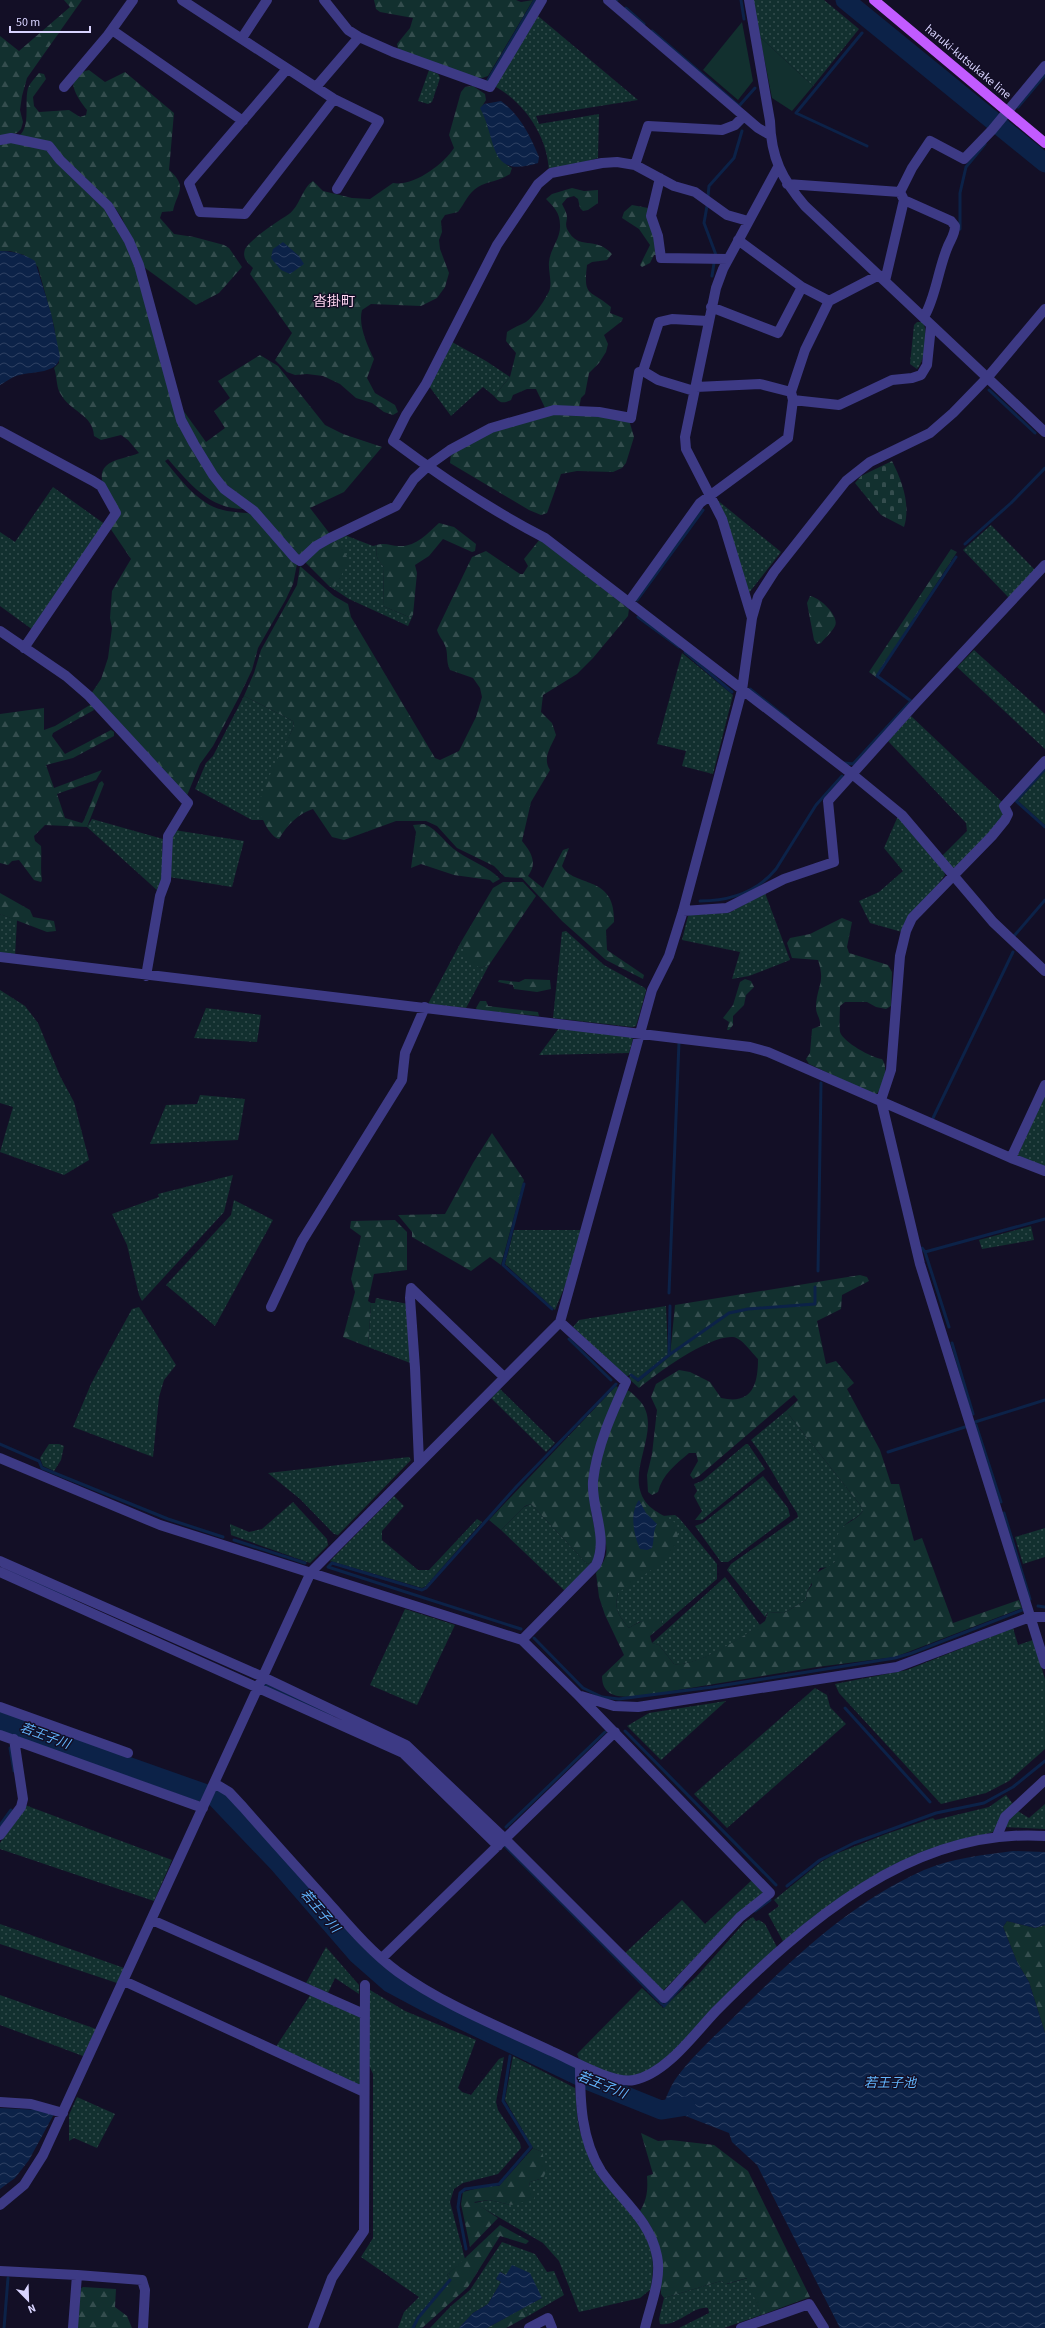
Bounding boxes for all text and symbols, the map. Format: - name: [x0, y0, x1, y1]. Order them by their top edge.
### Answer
- scale bar: [10, 8, 90, 34]
- text: 50 m: [16, 14, 40, 31]
- street label: haruki-kutsukake line: [921, 21, 1015, 103]
- district label: 沓掛町: [313, 292, 355, 312]
- water label: 若王子川: [17, 1719, 74, 1754]
- water label: 若王子川: [296, 1885, 345, 1938]
- water label: 若王子川: [575, 2067, 631, 2104]
- water label: 若王子池: [864, 2074, 918, 2092]
- north arrow: [8, 2280, 48, 2320]
- text: N: [25, 2300, 38, 2317]

